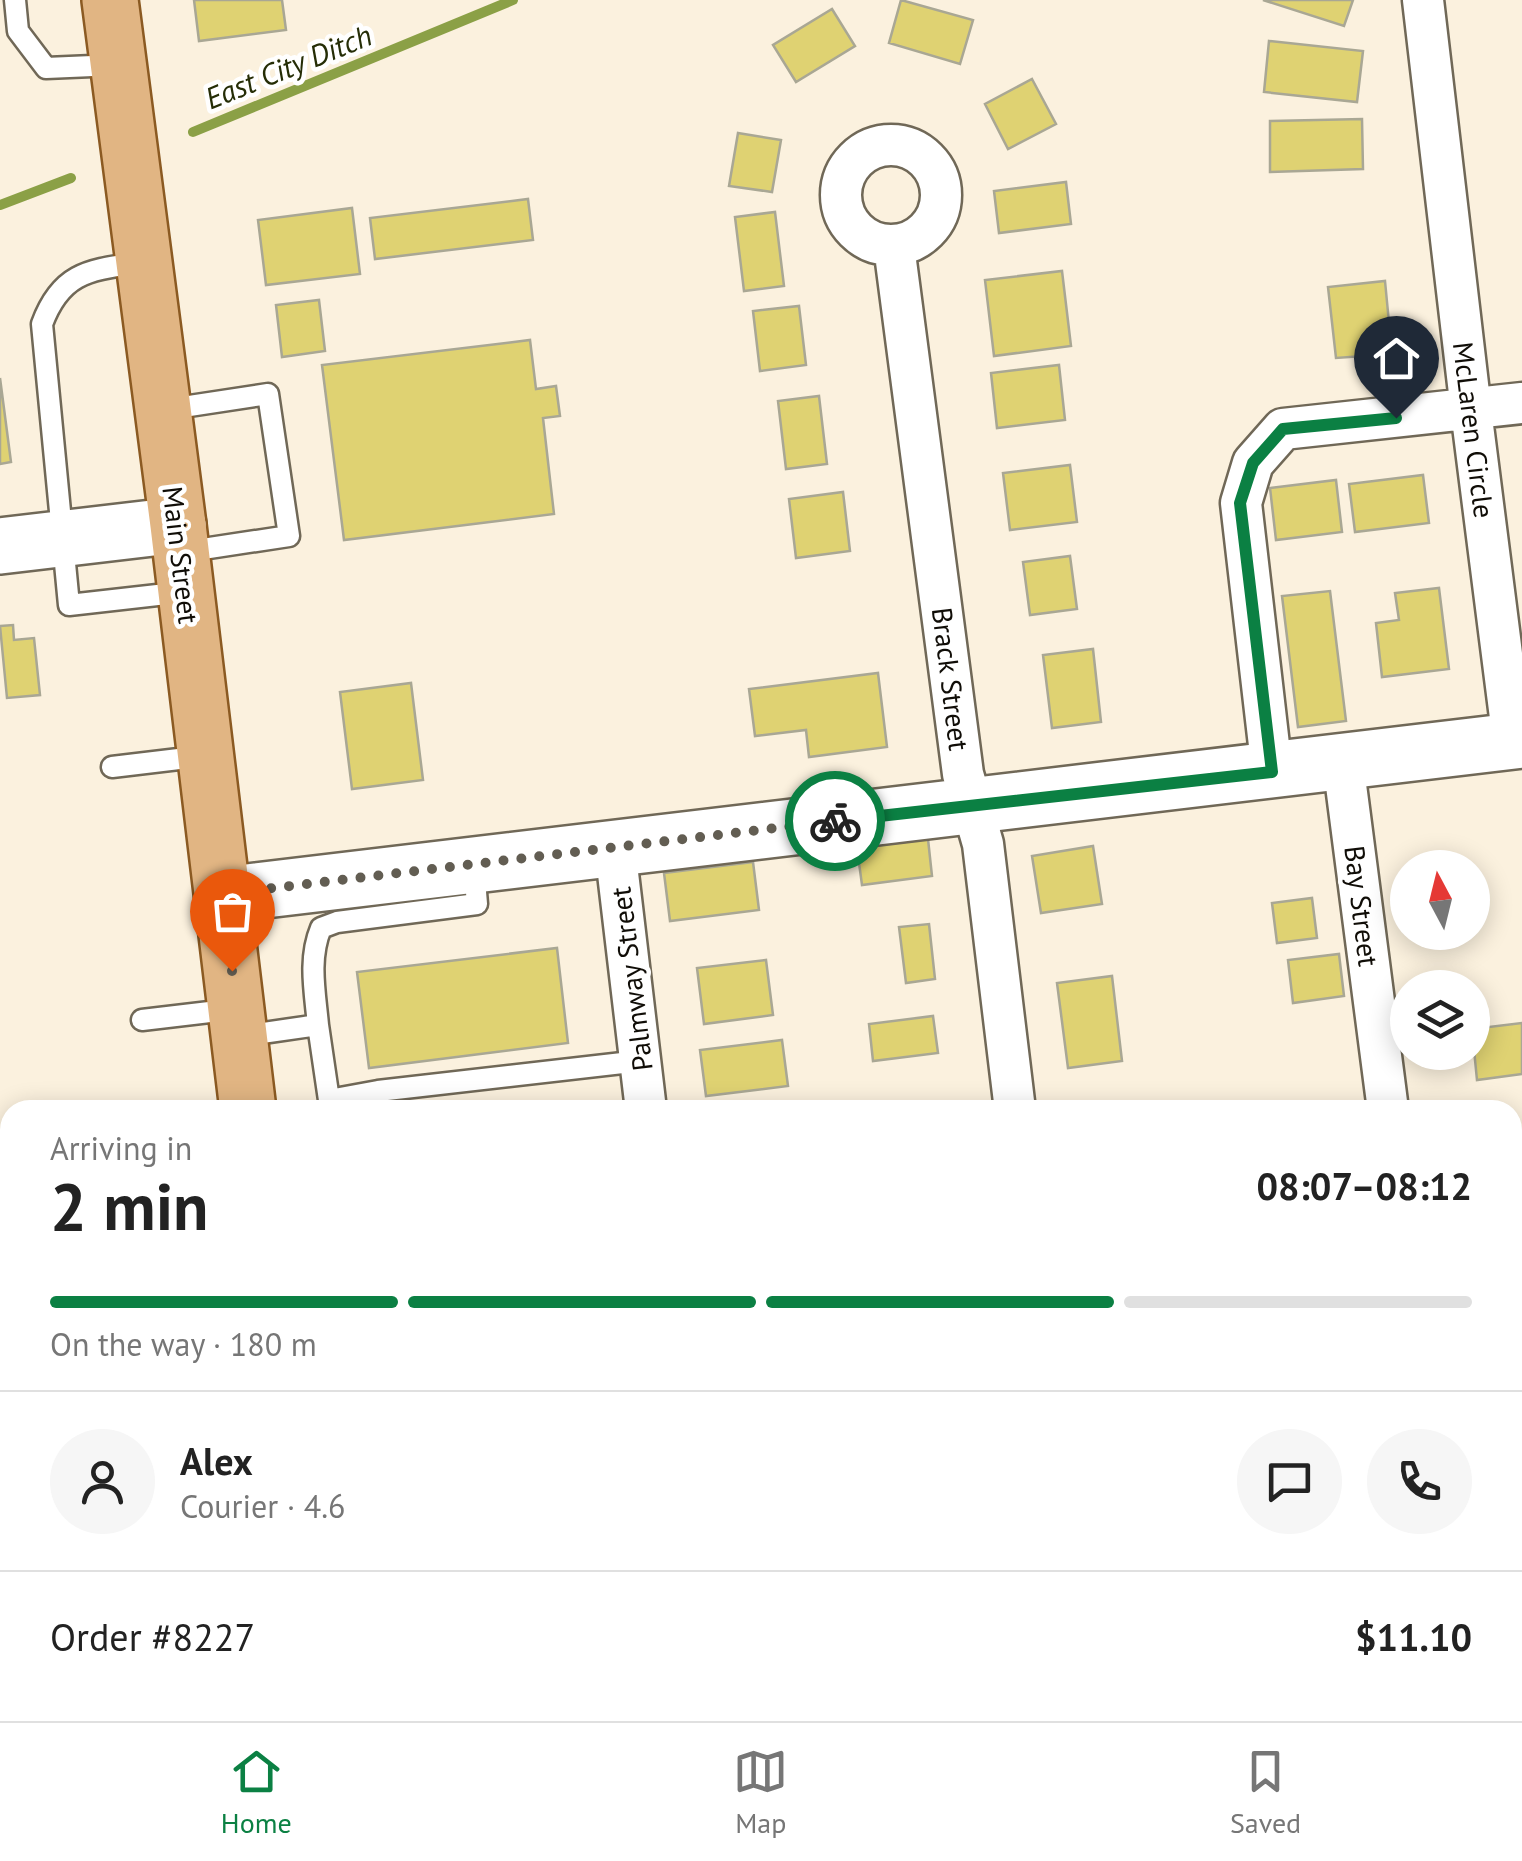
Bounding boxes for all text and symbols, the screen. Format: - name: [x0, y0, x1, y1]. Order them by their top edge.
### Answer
- water label: East City Ditch: [199, 15, 377, 117]
- pin: [1354, 316, 1439, 419]
- icon: home: [1369, 331, 1424, 386]
- street label: McLaren Circle: [1445, 340, 1503, 520]
- street label: Main Street: [154, 484, 208, 626]
- street label: Brack Street: [924, 605, 978, 753]
- courier: [785, 771, 885, 871]
- icon: bike: [808, 794, 863, 849]
- street label: Bay Street: [1336, 844, 1388, 969]
- north arrow: [1390, 850, 1490, 950]
- map controls: [1390, 850, 1490, 1070]
- pin: [190, 869, 275, 972]
- icon: bag: [205, 884, 260, 939]
- street label: Palmway Street: [601, 884, 661, 1073]
- button: layers: [1390, 970, 1490, 1070]
- text: Arriving in: [50, 1127, 192, 1169]
- text: 08:07–08:12: [1257, 1161, 1472, 1210]
- text: 2 min: [50, 1164, 209, 1248]
- text: On the way · 180 m: [50, 1323, 317, 1365]
- button: person: [50, 1429, 155, 1534]
- button: chat: [1237, 1429, 1342, 1534]
- button: phone: [1367, 1429, 1472, 1534]
- text: Alex: [180, 1436, 253, 1485]
- text: Courier · 4.6: [180, 1485, 346, 1527]
- text: Order #8227: [50, 1612, 255, 1661]
- text: $11.10: [1355, 1612, 1472, 1661]
- tab: Home: [221, 1744, 292, 1841]
- tab: Map: [733, 1744, 788, 1841]
- tab: Saved: [1230, 1744, 1301, 1841]

